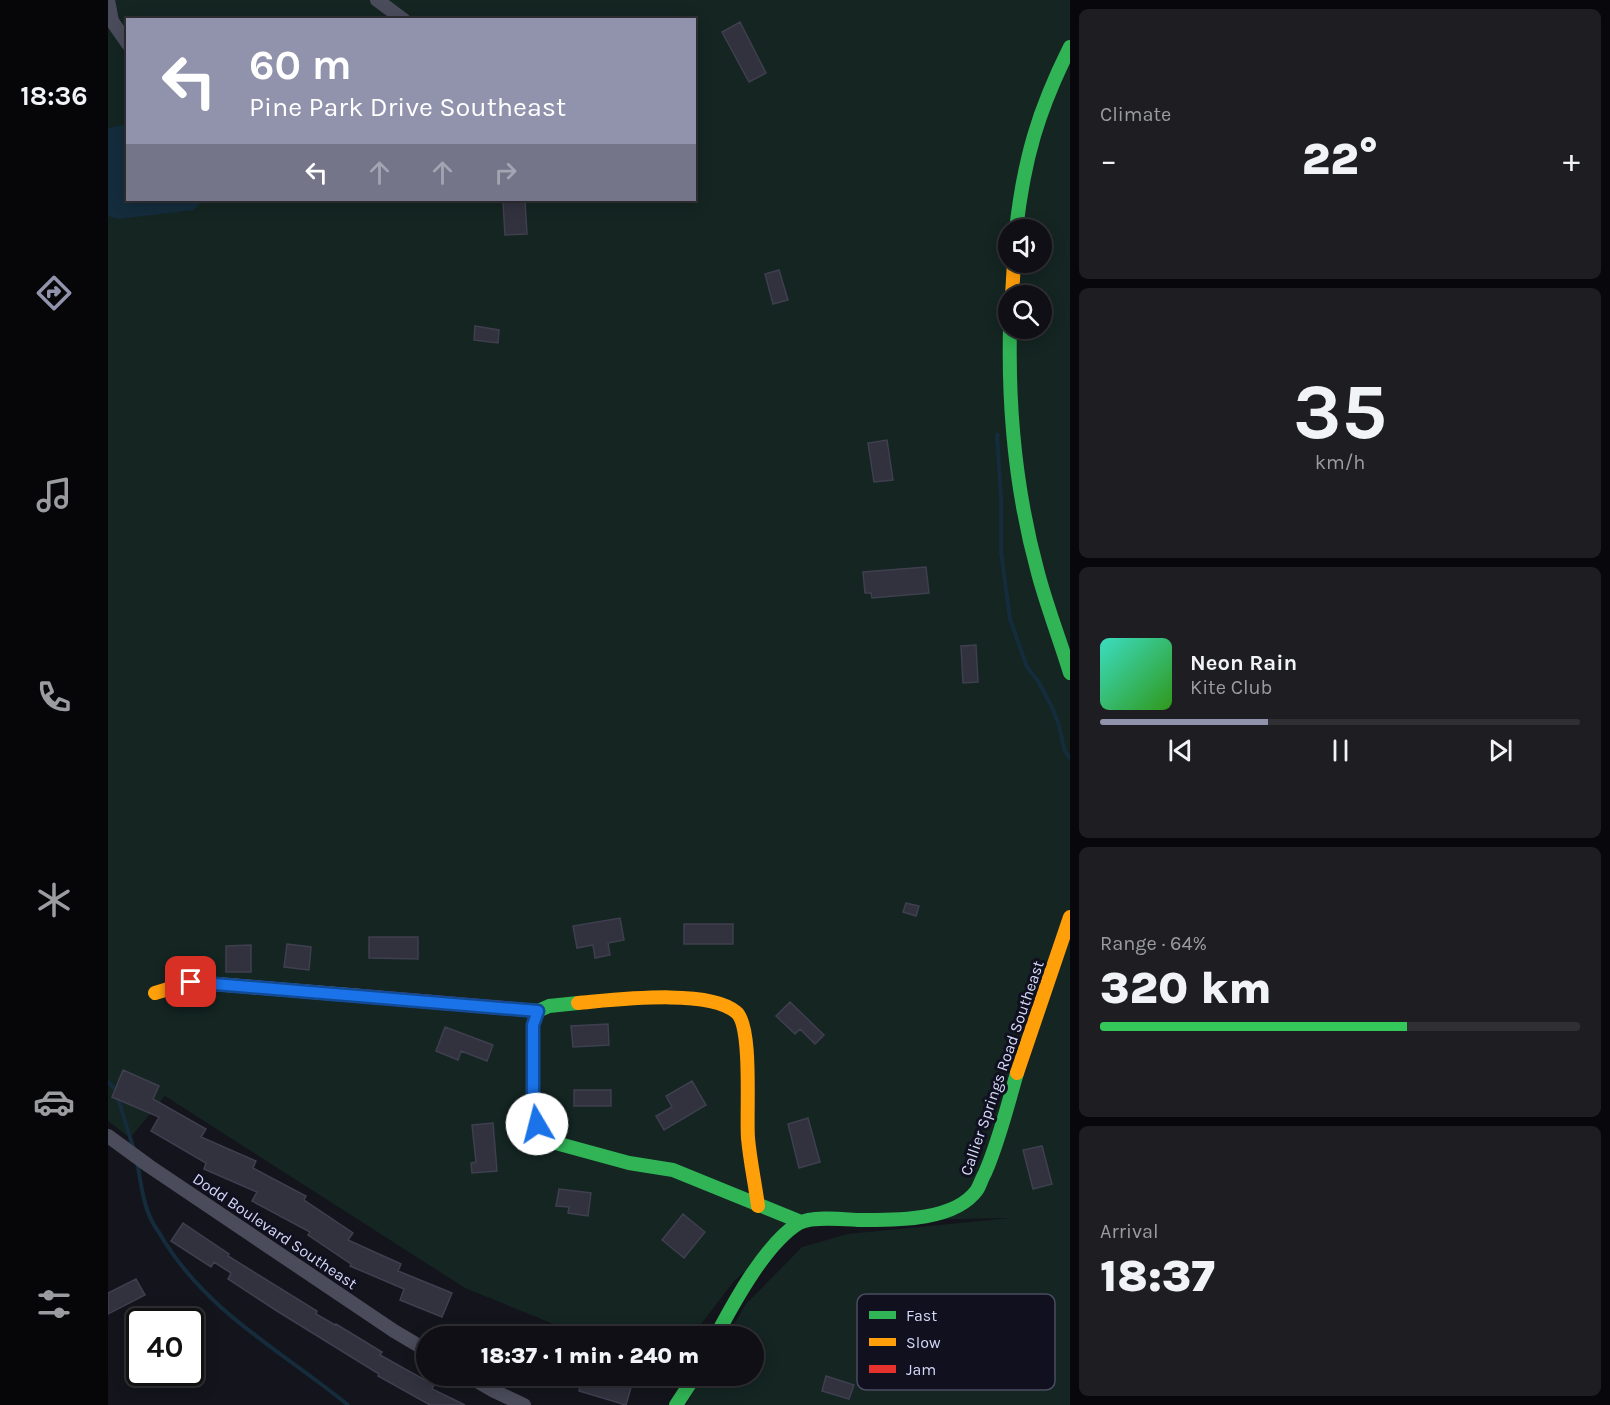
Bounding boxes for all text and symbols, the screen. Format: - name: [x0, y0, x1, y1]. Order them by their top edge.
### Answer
- text: 60 m: [249, 40, 352, 90]
- icon: left: [150, 42, 228, 120]
- text: 18:36: [20, 80, 88, 112]
- text: Pine Park Drive Southeast: [249, 91, 566, 123]
- text: Climate: [1100, 103, 1171, 126]
- text: 22°: [1302, 133, 1378, 185]
- text: −: [1100, 141, 1117, 179]
- text: +: [1563, 141, 1580, 179]
- icon: left: [300, 156, 333, 189]
- icon: ahead: [363, 156, 396, 189]
- icon: ahead: [426, 156, 459, 189]
- icon: right: [489, 156, 522, 189]
- map controls: [998, 219, 1052, 339]
- button: sound: [998, 219, 1052, 273]
- icon: directions: [33, 272, 75, 314]
- button: search: [998, 285, 1052, 339]
- text: 35: [1293, 366, 1387, 458]
- text: km/h: [1315, 451, 1365, 474]
- icon: music: [33, 474, 75, 516]
- text: Neon Rain: [1190, 650, 1297, 676]
- icon: phone: [33, 676, 75, 718]
- text: Kite Club: [1190, 676, 1272, 699]
- icon: previous: [1164, 734, 1197, 767]
- icon: pause: [1324, 734, 1357, 767]
- icon: next: [1484, 734, 1517, 767]
- icon: climate: [33, 879, 75, 921]
- text: Range · 64%: [1100, 932, 1207, 955]
- pin: [165, 956, 216, 1007]
- street label: Callier Springs Road Southeast: [956, 958, 1048, 1178]
- text: 320 km: [1100, 962, 1272, 1014]
- icon: arrive: [174, 965, 207, 998]
- icon: car: [33, 1081, 75, 1123]
- position arrow: [505, 1092, 569, 1156]
- street label: Dodd Boulevard Southeast: [189, 1169, 361, 1293]
- text: Arrival: [1100, 1220, 1159, 1243]
- text: 18:37: [1100, 1250, 1215, 1302]
- icon: filters: [33, 1283, 75, 1325]
- legend: [857, 1294, 1055, 1390]
- text: Fast: [906, 1306, 937, 1325]
- speed limit sign: 40: [126, 1308, 204, 1386]
- text: Slow: [906, 1333, 941, 1352]
- text: 18:37 · 1 min · 240 m: [481, 1343, 699, 1369]
- text: Jam: [906, 1360, 936, 1379]

